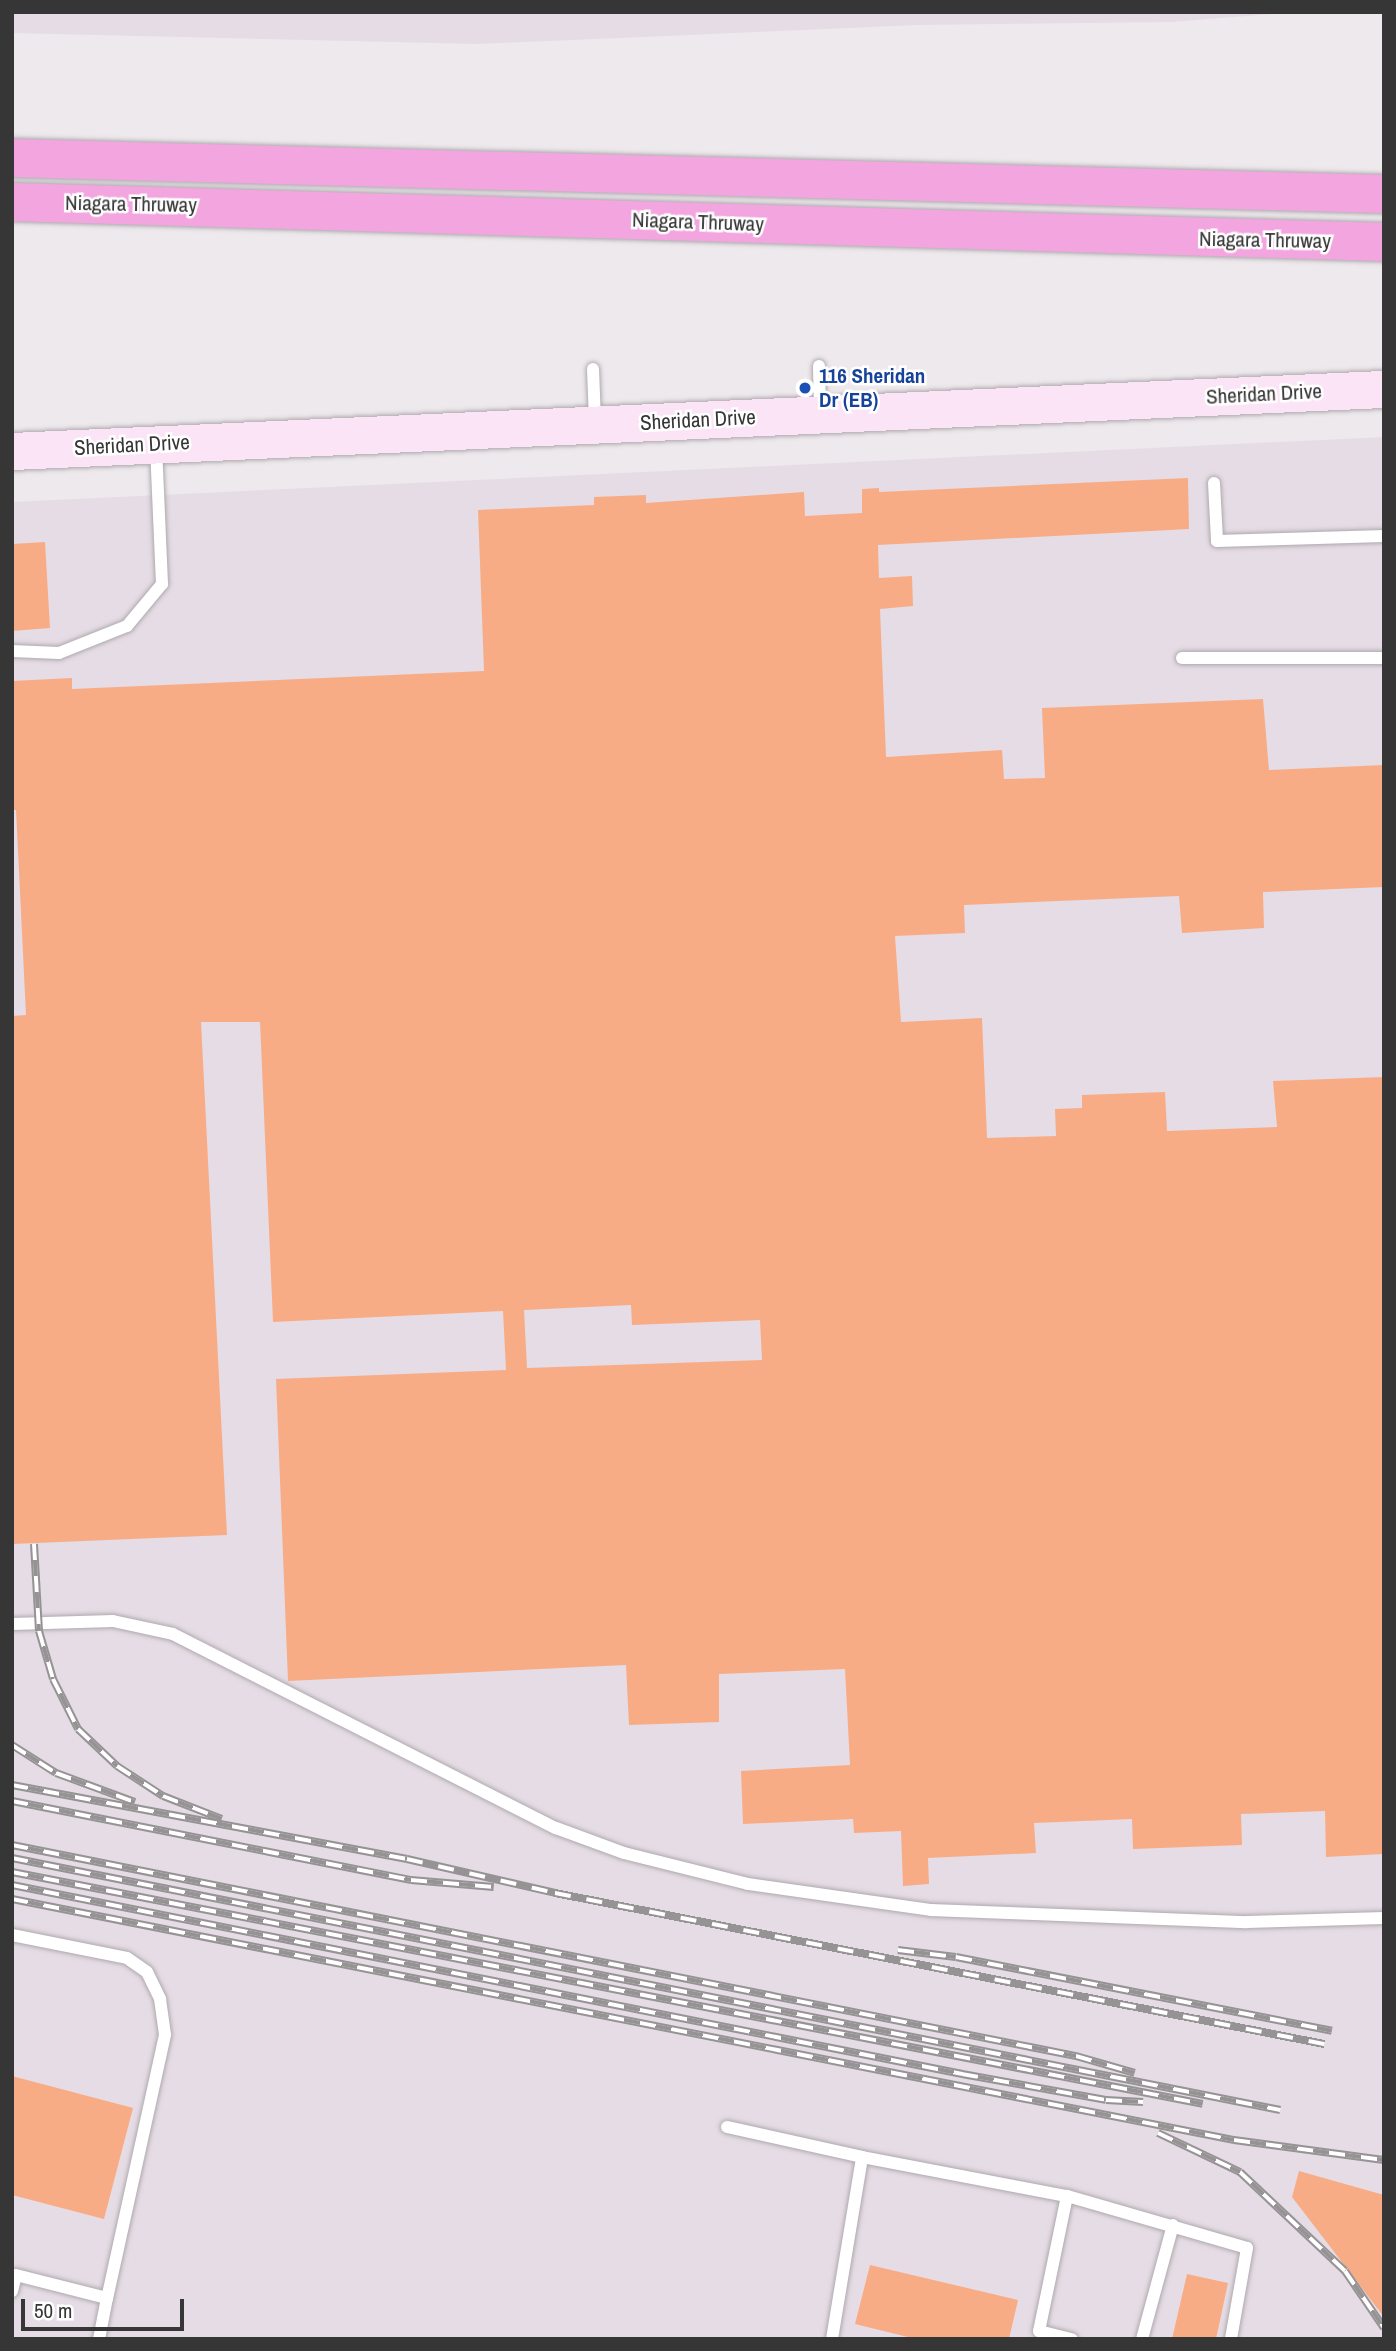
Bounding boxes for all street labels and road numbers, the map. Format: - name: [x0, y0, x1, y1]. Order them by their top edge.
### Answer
- street label: Niagara Thruway: [65, 190, 197, 218]
- street label: Niagara Thruway: [632, 207, 764, 237]
- street label: Niagara Thruway: [1199, 226, 1331, 254]
- street label: Sheridan Drive: [1206, 378, 1322, 410]
- street label: Sheridan Drive: [640, 404, 756, 436]
- street label: Sheridan Drive: [74, 429, 190, 461]

